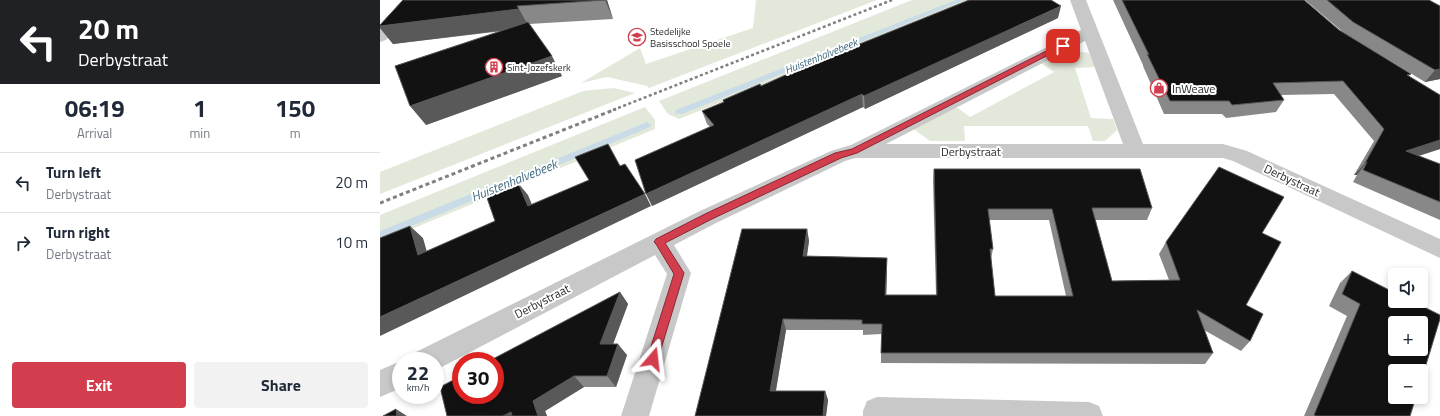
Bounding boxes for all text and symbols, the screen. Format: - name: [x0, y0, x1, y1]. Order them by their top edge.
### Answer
- text: 20 m: [78, 7, 139, 50]
- icon: left: [12, 16, 64, 68]
- place label: Stedelijke Basisschool Spoele: [650, 24, 731, 51]
- school or university icon: Stedelijke Basisschool Spoele: [627, 27, 647, 47]
- pin: [1046, 29, 1080, 63]
- water label: Huistenhalvebeek: [782, 34, 861, 78]
- icon: arrive: [1052, 35, 1074, 57]
- text: Derbystraat: [78, 46, 168, 73]
- building icon: Sint-Jozefskerk: [484, 57, 504, 77]
- place label: Sint-Jozefskerk: [507, 60, 571, 75]
- shop icon: InWeave: [1149, 78, 1169, 98]
- place label: InWeave: [1172, 79, 1215, 98]
- text: 06:19: [65, 90, 125, 126]
- text: 1: [193, 90, 207, 126]
- text: 150: [275, 90, 315, 126]
- text: Arrival: [77, 123, 112, 143]
- text: min: [189, 123, 210, 143]
- text: m: [290, 123, 301, 143]
- street label: Derbystraat: [941, 142, 1002, 161]
- water label: Huistenhalvebeek: [468, 153, 562, 206]
- street label: Derbystraat: [1261, 159, 1324, 202]
- text: Turn left: [46, 161, 101, 184]
- text: 20 m: [335, 171, 368, 194]
- icon: left: [12, 172, 34, 194]
- text: Derbystraat: [46, 184, 111, 204]
- text: Turn right: [46, 221, 110, 244]
- text: 10 m: [335, 231, 368, 254]
- icon: right: [12, 232, 34, 254]
- text: Derbystraat: [46, 244, 111, 264]
- map controls: [1388, 268, 1428, 404]
- button: sound: [1388, 268, 1428, 308]
- street label: Derbystraat: [511, 279, 574, 323]
- button: +: [1388, 316, 1428, 356]
- position arrow: [632, 338, 674, 380]
- speed limit sign: 30: [452, 352, 504, 404]
- text: 22: [407, 357, 429, 388]
- button: Exit: [12, 362, 186, 408]
- button: Share: [194, 362, 368, 408]
- button: −: [1388, 364, 1428, 404]
- text: km/h: [407, 380, 429, 395]

